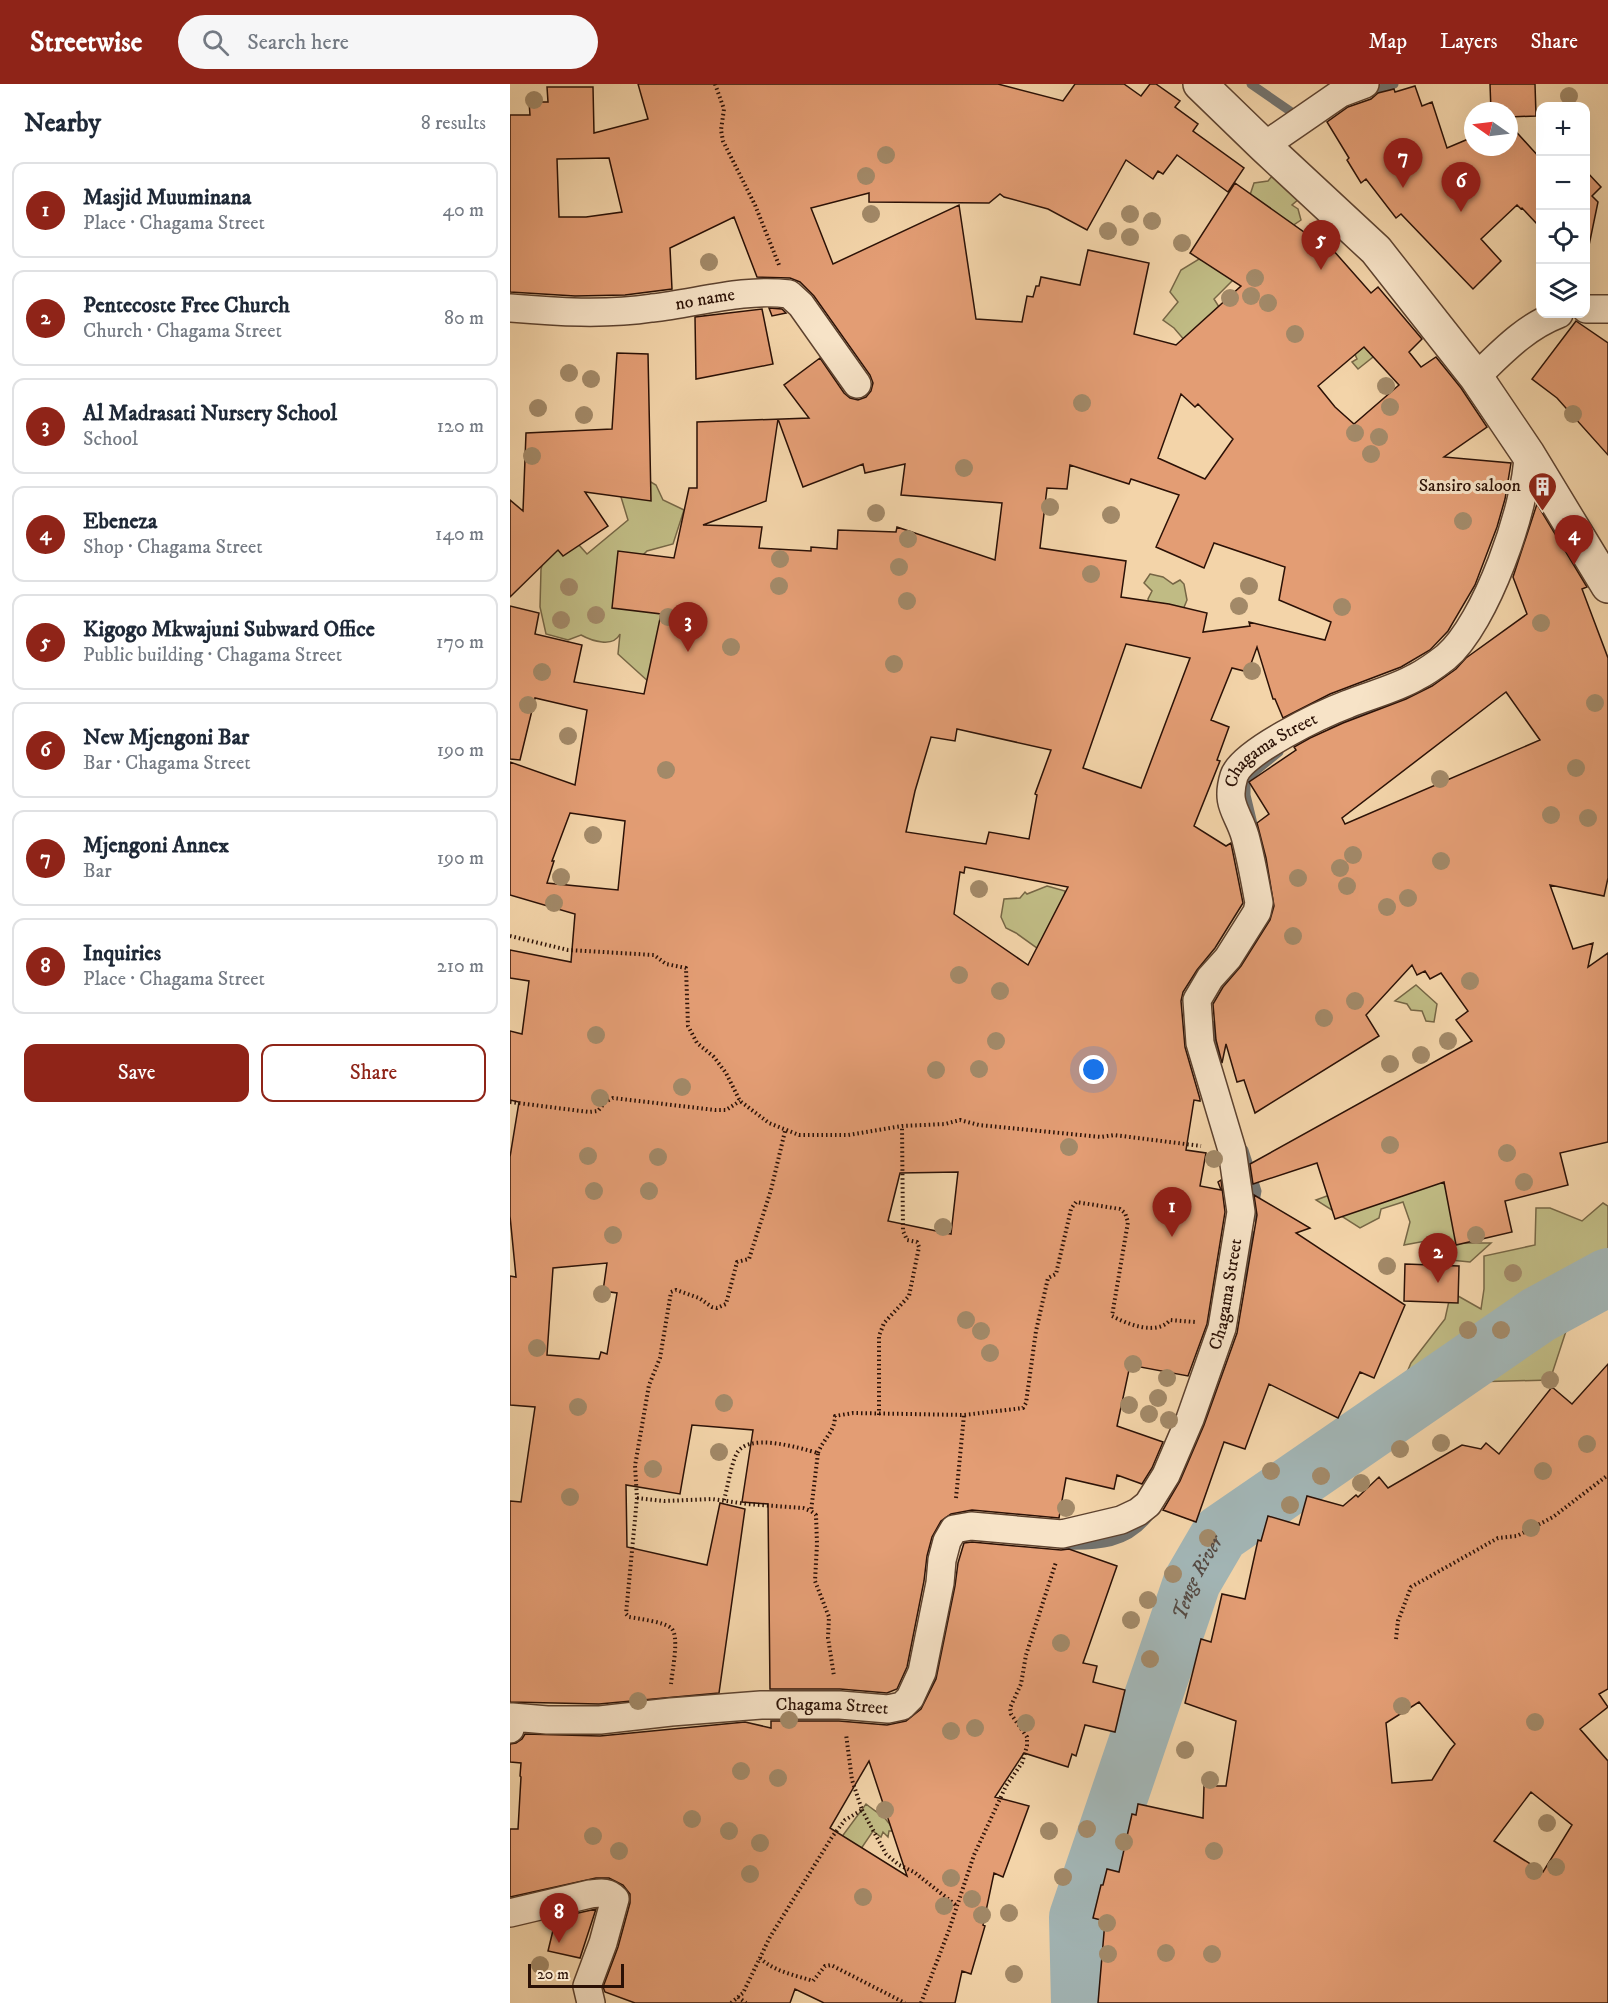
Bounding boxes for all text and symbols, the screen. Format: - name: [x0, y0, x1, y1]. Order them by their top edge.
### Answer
- search box: [178, 15, 598, 69]
- text: Streetwise: [30, 25, 142, 60]
- icon: search: [199, 26, 232, 59]
- text: Search here: [247, 29, 349, 56]
- text: Map: [1368, 29, 1407, 55]
- text: Layers: [1440, 29, 1498, 55]
- text: Share: [1531, 29, 1578, 55]
- north arrow: [1464, 102, 1518, 156]
- map controls: [1536, 102, 1590, 318]
- button: +: [1536, 102, 1590, 156]
- text: Nearby: [24, 107, 101, 140]
- text: 8 results: [421, 111, 486, 136]
- pin: 7: [1384, 138, 1422, 188]
- button: −: [1536, 156, 1590, 210]
- pin: 6: [1442, 162, 1480, 212]
- text: Masjid Muuminana: [83, 184, 251, 211]
- text: 1: [42, 198, 49, 223]
- text: 40 m: [442, 198, 484, 223]
- button: locate: [1536, 210, 1590, 264]
- text: Place · Chagama Street: [83, 211, 265, 236]
- pin: 5: [1302, 220, 1340, 270]
- button: layers: [1536, 264, 1590, 318]
- street label: no name: [674, 284, 736, 316]
- text: Pentecoste Free Church: [83, 292, 290, 319]
- text: 2: [41, 306, 50, 331]
- text: 80 m: [444, 306, 484, 331]
- text: Church · Chagama Street: [83, 319, 282, 344]
- text: Al Madrasati Nursery School: [83, 400, 337, 427]
- text: 3: [42, 414, 49, 439]
- text: 120 m: [437, 414, 484, 439]
- text: School: [83, 427, 138, 452]
- building icon: Sansiro saloon: [1526, 470, 1558, 512]
- place label: Sansiro saloon: [1419, 475, 1522, 497]
- text: Ebeneza: [83, 508, 157, 535]
- pin: 4: [1554, 516, 1594, 565]
- text: 4: [40, 522, 51, 547]
- text: 140 m: [435, 522, 484, 547]
- text: Shop · Chagama Street: [83, 535, 263, 560]
- pin: 3: [668, 602, 708, 652]
- text: Kigogo Mkwajuni Subward Office: [83, 616, 375, 643]
- text: 5: [41, 630, 50, 655]
- text: 170 m: [436, 630, 484, 655]
- text: Public building · Chagama Street: [83, 643, 342, 668]
- street label: Chagama Street: [1220, 708, 1321, 790]
- text: New Mjengoni Bar: [83, 724, 249, 751]
- text: 6: [40, 738, 51, 763]
- text: 190 m: [437, 738, 484, 763]
- text: Bar · Chagama Street: [83, 751, 251, 776]
- text: Mjengoni Annex: [83, 832, 229, 859]
- text: 7: [40, 846, 51, 871]
- text: 190 m: [437, 846, 484, 871]
- text: Bar: [83, 859, 112, 884]
- text: Inquiries: [83, 940, 161, 967]
- text: 8: [40, 954, 51, 979]
- text: 210 m: [437, 954, 484, 979]
- text: Place · Chagama Street: [83, 967, 265, 992]
- button: Save: [24, 1044, 249, 1102]
- button: Share: [261, 1044, 486, 1102]
- your location: [1079, 1055, 1108, 1084]
- pin: 1: [1152, 1188, 1192, 1237]
- pin: 2: [1418, 1234, 1458, 1283]
- street label: Chagama Street: [1204, 1237, 1247, 1353]
- water label: Tenge River: [1168, 1530, 1230, 1623]
- street label: Chagama Street: [775, 1694, 890, 1720]
- pin: 8: [539, 1894, 578, 1943]
- scale bar: [528, 1961, 624, 1988]
- text: 20 m: [537, 1964, 569, 1984]

